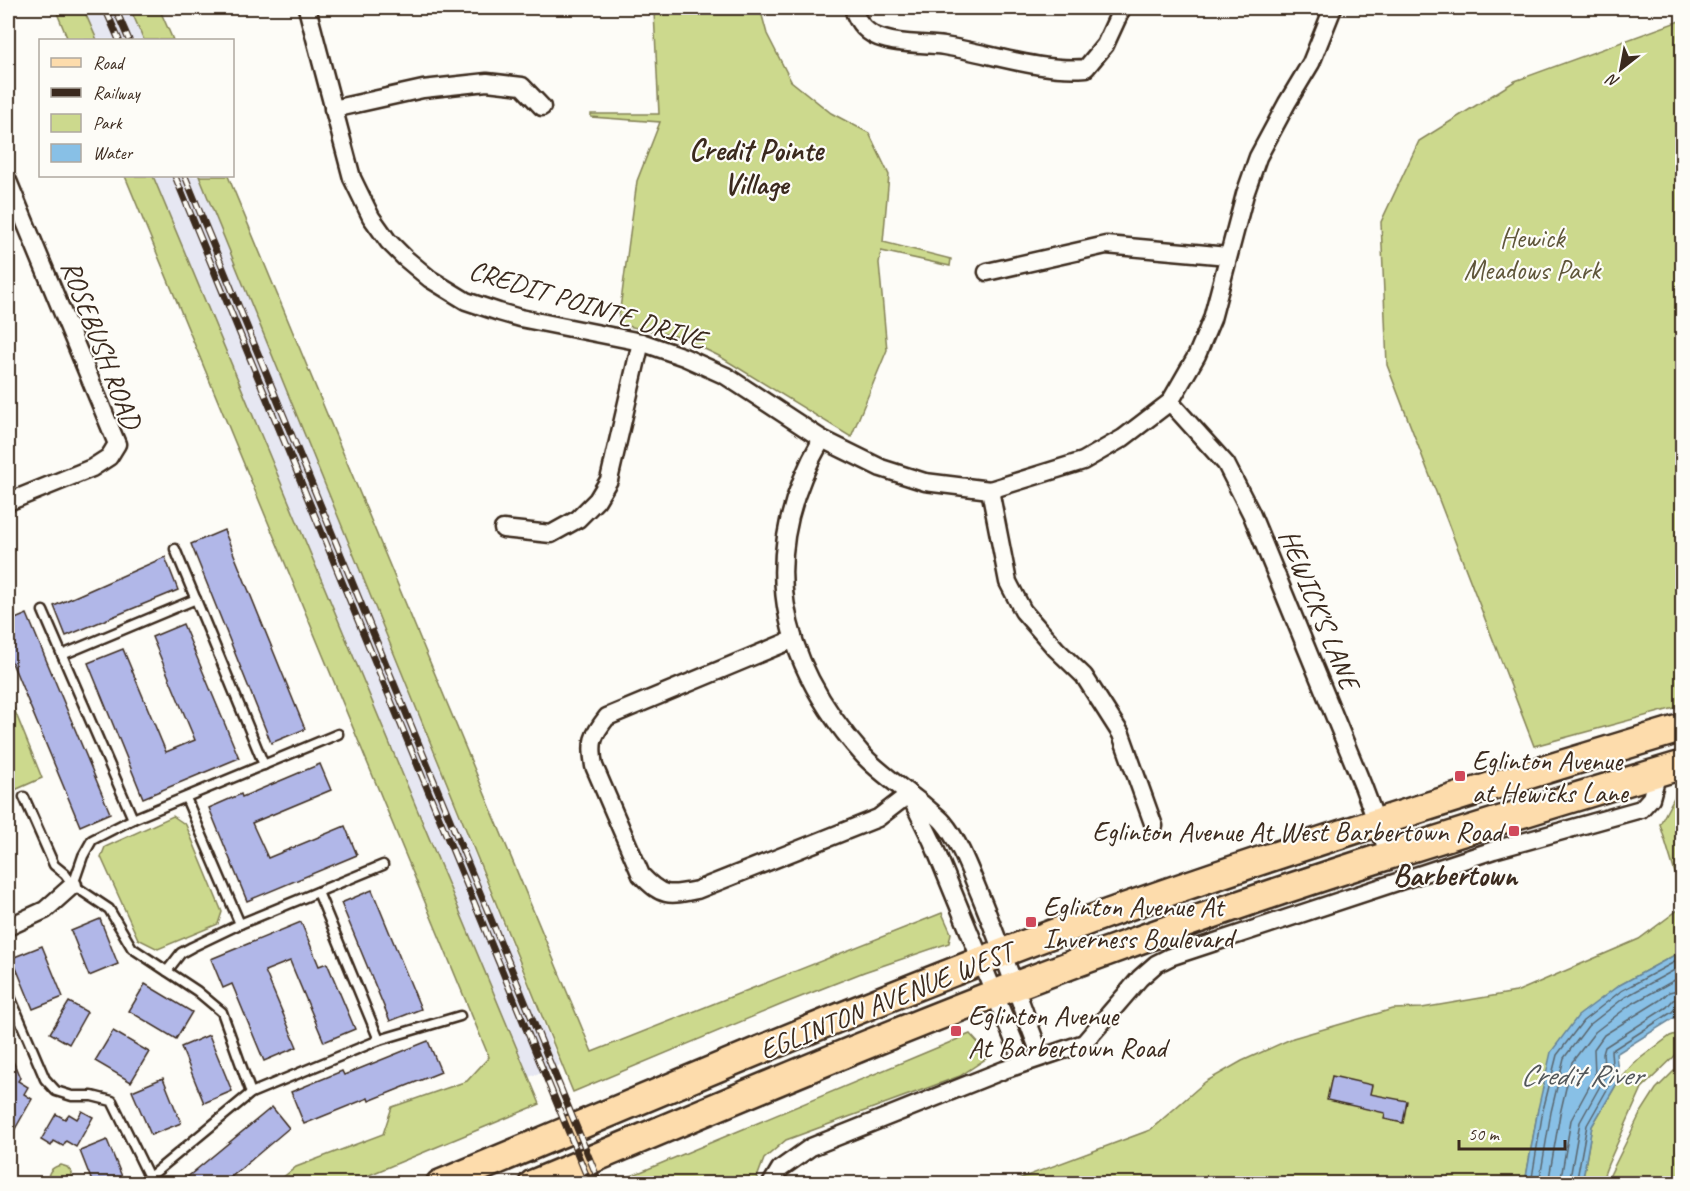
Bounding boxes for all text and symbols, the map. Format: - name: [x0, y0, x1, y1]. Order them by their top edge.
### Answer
- legend: [39, 39, 234, 177]
- north arrow: [1591, 39, 1651, 99]
- text: Road: [93, 52, 126, 74]
- text: N: [1602, 68, 1623, 92]
- text: Railway: [93, 82, 141, 104]
- text: Park: [93, 112, 123, 134]
- district label: Credit Pointe Village: [689, 131, 825, 203]
- text: Water: [93, 142, 134, 164]
- park label: Hewick Meadows Park: [1464, 220, 1602, 287]
- street label: CREDIT POINTE DRIVE: [465, 252, 713, 358]
- street label: ROSEBUSH ROAD: [53, 255, 151, 436]
- street label: HEWICK'S LANE: [1272, 524, 1369, 698]
- place label: Eglinton Avenue at Hewicks Lane: [1472, 743, 1630, 810]
- marker: Eglinton Avenue at Hewicks Lane: [1453, 769, 1467, 783]
- place label: Eglinton Avenue At West Barbertown Road: [1092, 814, 1506, 849]
- marker: Eglinton Avenue At West Barbertown Road: [1507, 824, 1521, 838]
- district label: Barbertown: [1393, 856, 1519, 894]
- place label: Eglinton Avenue At Inverness Boulevard: [1043, 889, 1237, 956]
- marker: Eglinton Avenue At Inverness Boulevard: [1024, 915, 1038, 929]
- street label: EGLINTON AVENUE WEST: [754, 931, 1024, 1067]
- place label: Eglinton Avenue At Barbertown Road: [968, 998, 1170, 1065]
- marker: Eglinton Avenue At Barbertown Road: [949, 1024, 963, 1038]
- water label: Credit River: [1520, 1056, 1646, 1094]
- scale bar: [1459, 1113, 1566, 1151]
- text: 50 m: [1468, 1123, 1501, 1145]

